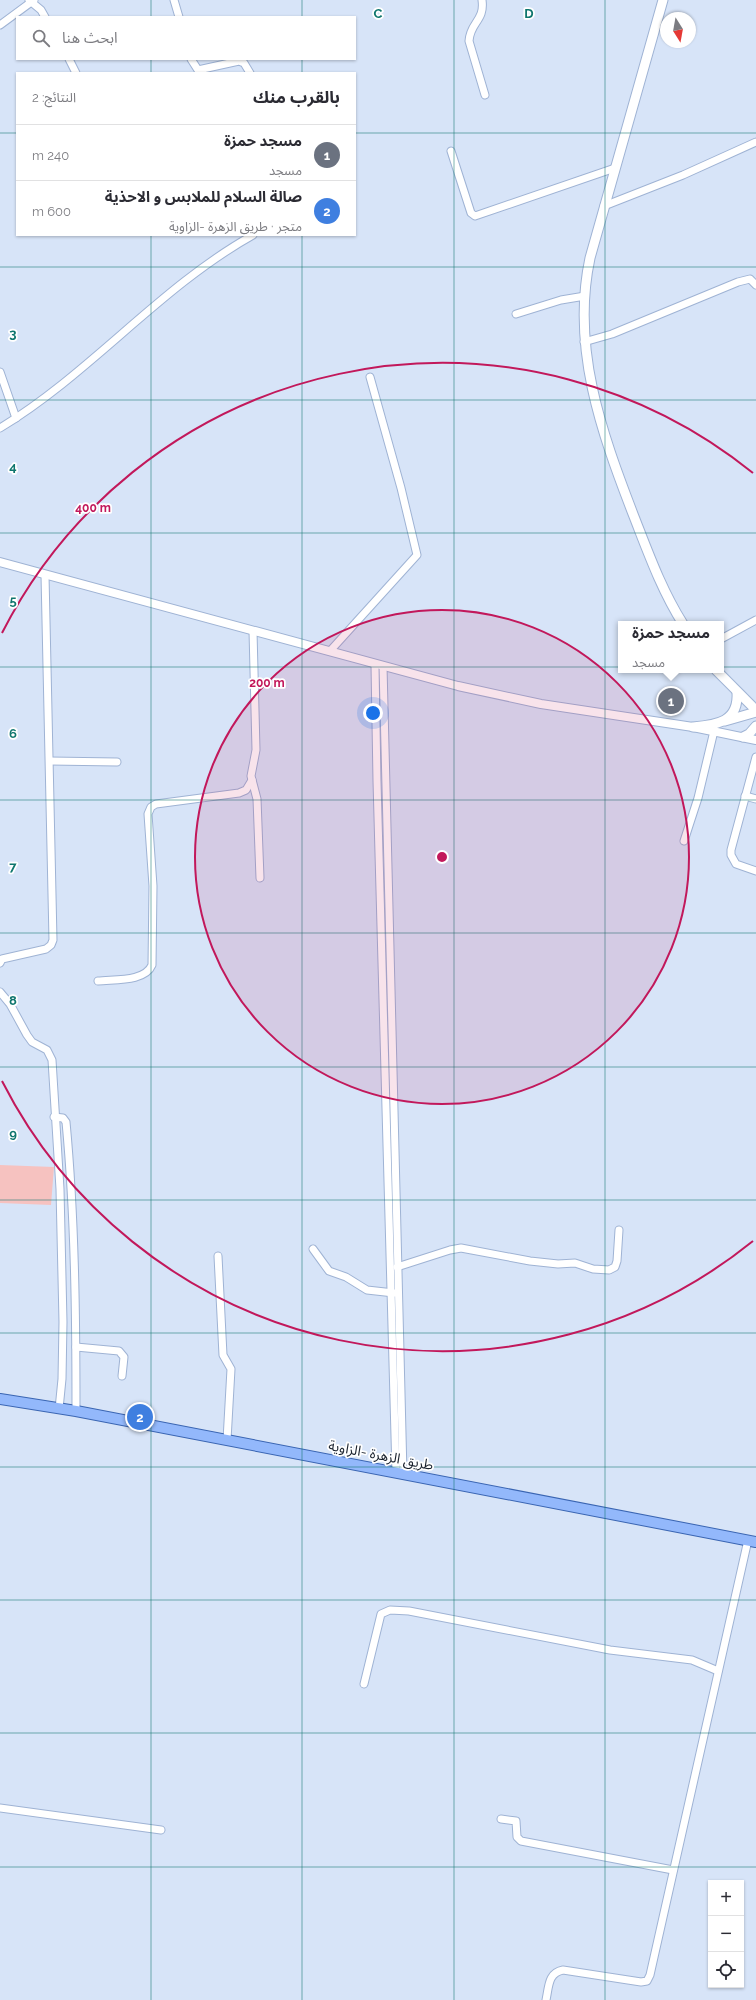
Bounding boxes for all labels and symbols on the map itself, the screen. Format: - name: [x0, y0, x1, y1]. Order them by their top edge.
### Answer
- text: C: [374, 6, 383, 21]
- text: D: [524, 6, 534, 21]
- north arrow: [660, 12, 696, 48]
- text: 3: [9, 326, 17, 341]
- text: 4: [9, 459, 17, 474]
- text: 400 m: [75, 501, 111, 515]
- text: 5: [9, 593, 17, 608]
- text: 200 m: [249, 676, 285, 690]
- pin: 1: [658, 686, 684, 716]
- your location: [363, 703, 383, 723]
- text: 6: [9, 726, 17, 741]
- centre of rings: [435, 850, 449, 864]
- text: 7: [9, 859, 17, 874]
- text: 8: [9, 993, 17, 1008]
- text: 9: [9, 1126, 17, 1141]
- pin: 2: [127, 1402, 153, 1432]
- street label: طريق الزهرة -الزاوية: [327, 1437, 435, 1475]

